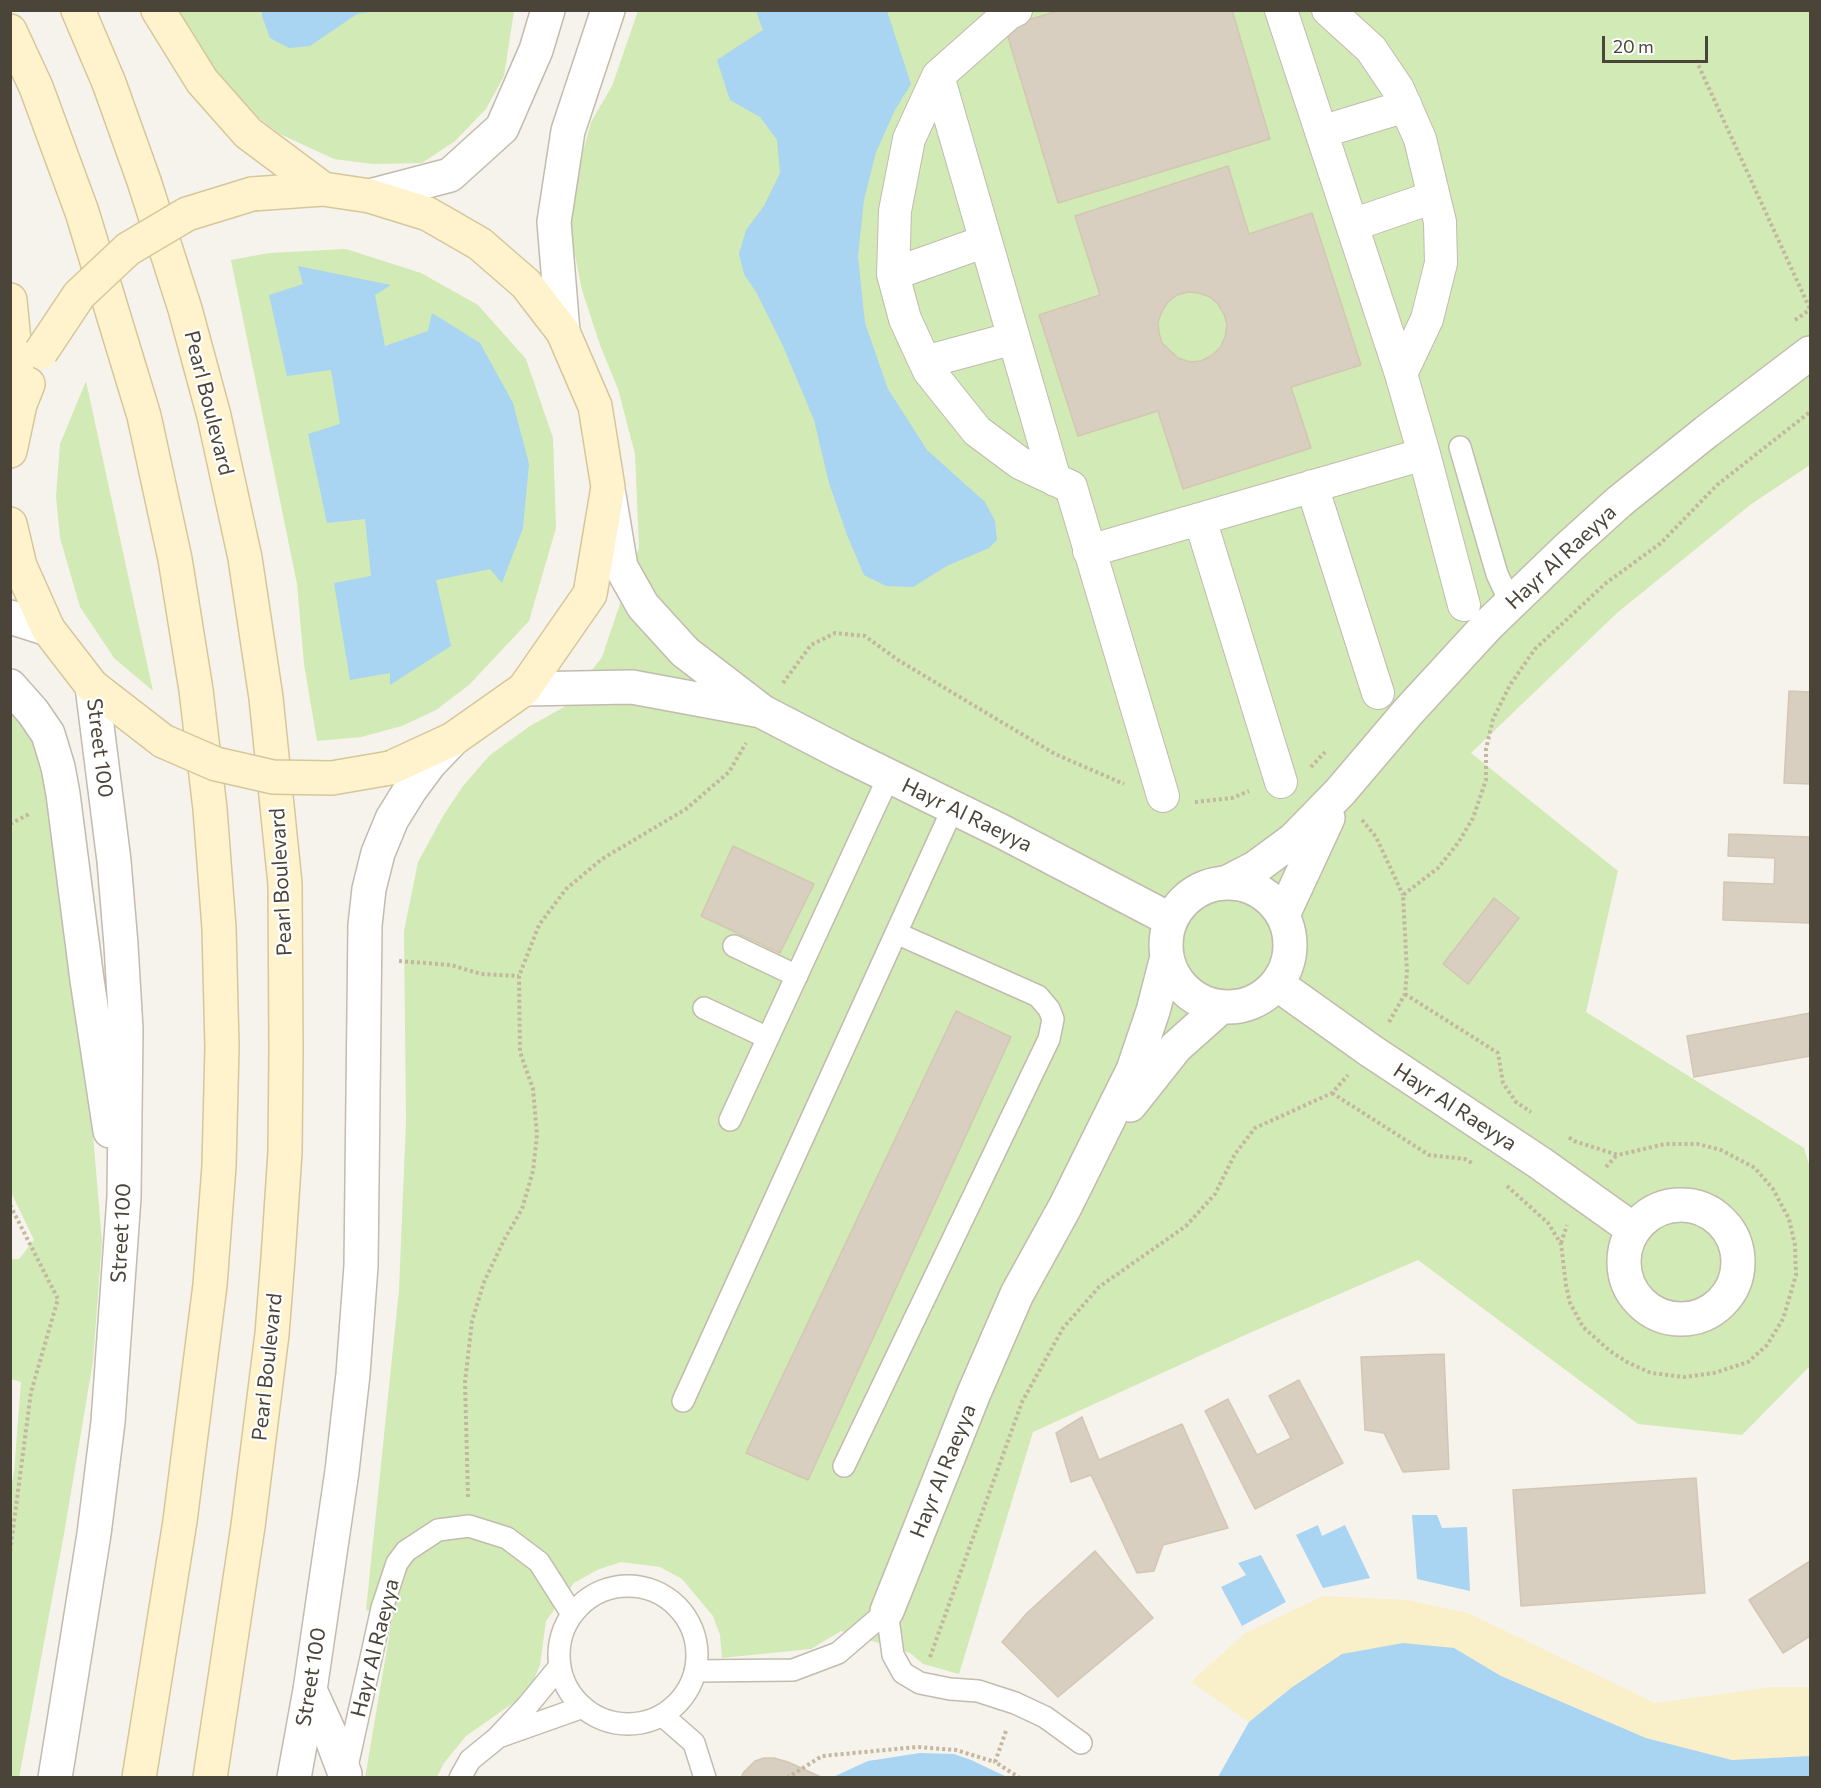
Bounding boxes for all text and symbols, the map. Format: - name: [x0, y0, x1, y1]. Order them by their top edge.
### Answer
- scale bar: [1605, 24, 1712, 62]
- text: 20 m: [1613, 35, 1654, 57]
- street label: Pearl Boulevard: [179, 328, 239, 478]
- street label: Hayr Al Raeyya: [1501, 499, 1621, 615]
- street label: Street 100: [81, 697, 119, 799]
- street label: Hayr Al Raeyya: [898, 773, 1036, 857]
- street label: Pearl Boulevard: [265, 807, 297, 957]
- street label: Hayr Al Raeyya: [1389, 1058, 1521, 1156]
- street label: Street 100: [106, 1183, 136, 1283]
- street label: Pearl Boulevard: [247, 1292, 287, 1442]
- street label: Hayr Al Raeyya: [905, 1400, 981, 1542]
- street label: Hayr Al Raeyya: [346, 1576, 404, 1720]
- street label: Street 100: [291, 1626, 331, 1728]

